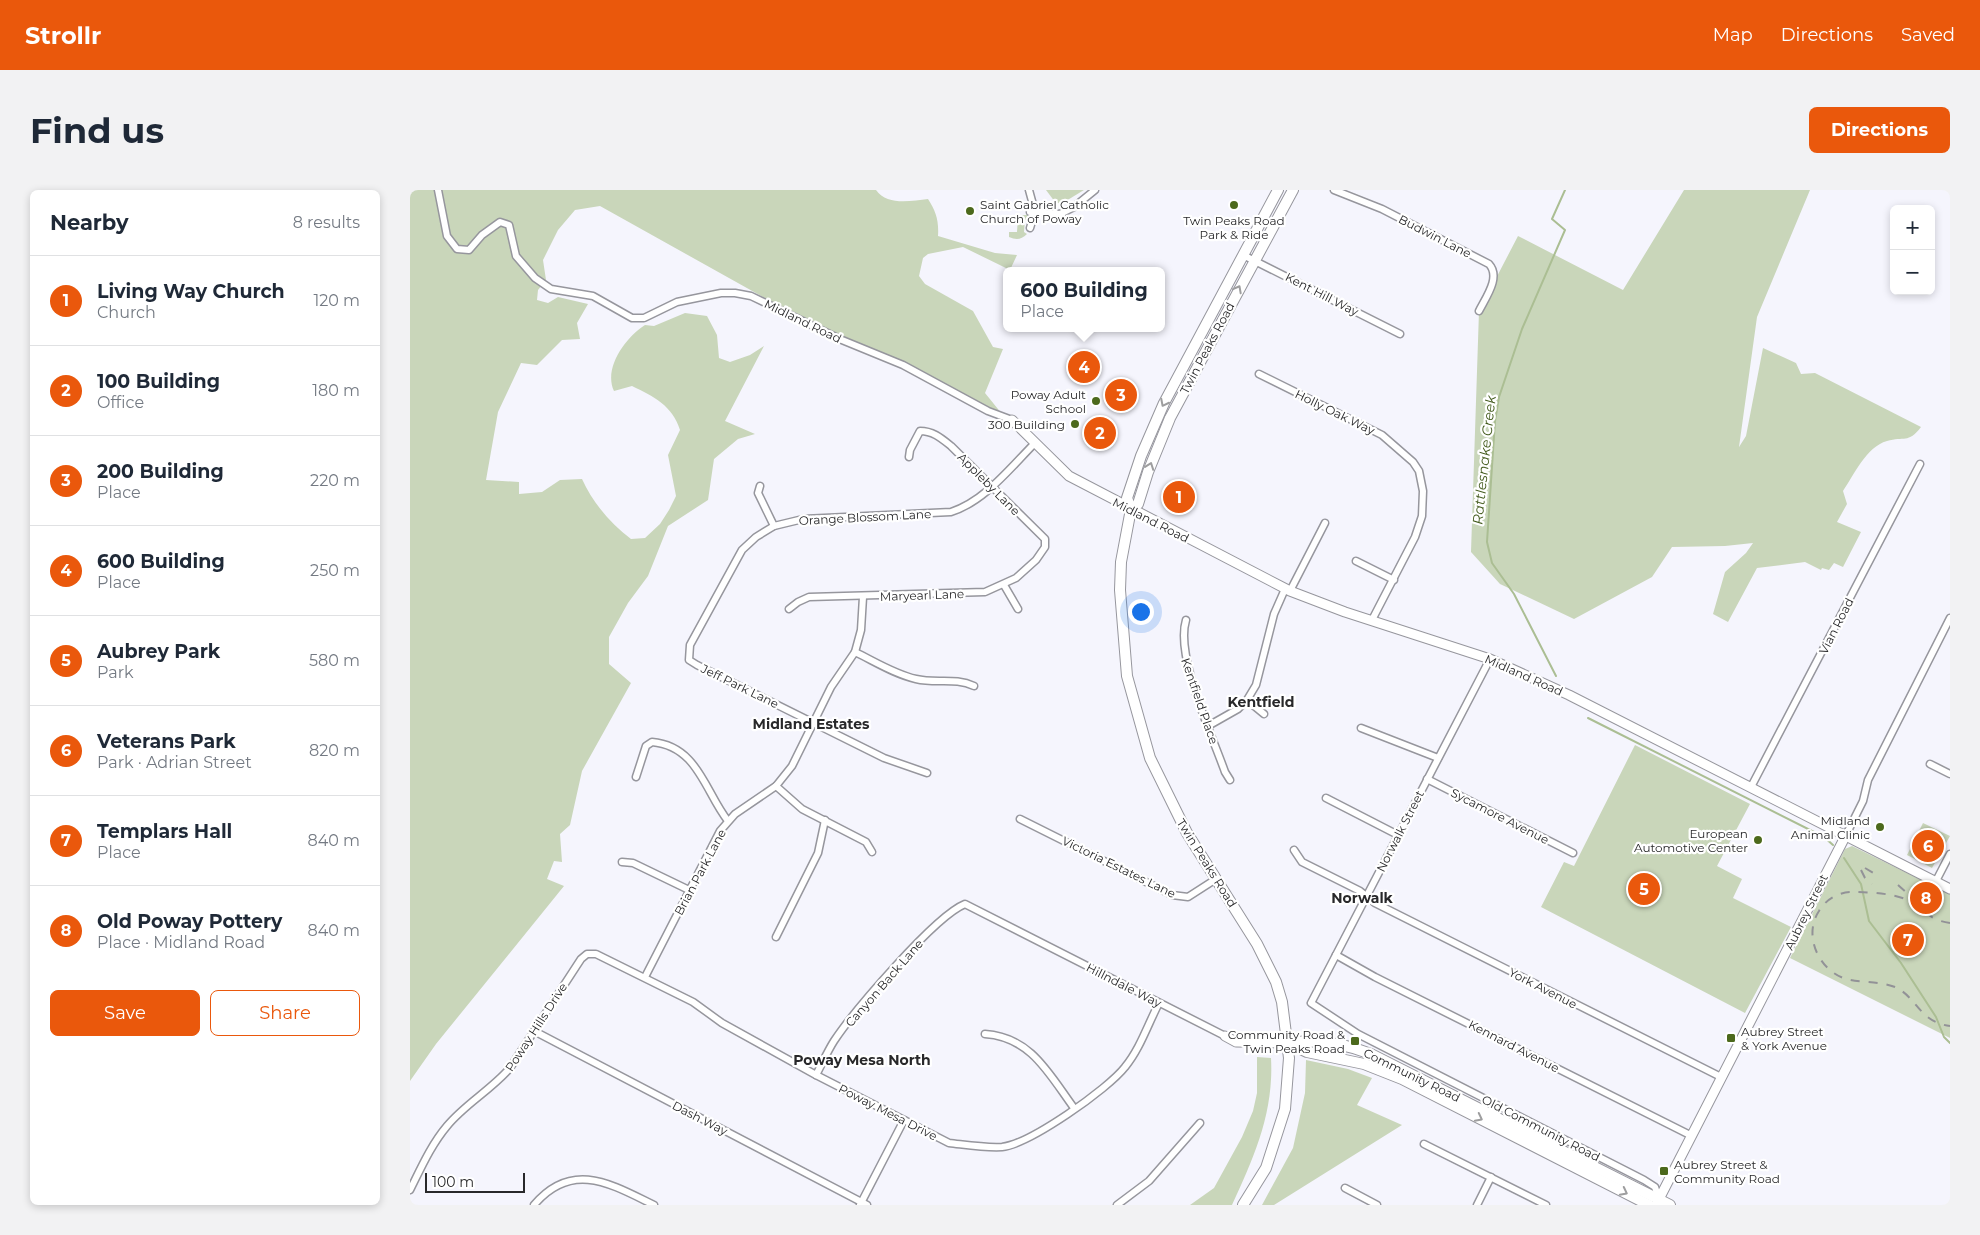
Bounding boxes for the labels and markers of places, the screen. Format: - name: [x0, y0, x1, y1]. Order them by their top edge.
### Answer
- place label: Saint Gabriel Catholic Church of Poway: [980, 197, 1109, 226]
- marker: Twin Peaks Road Park & Ride: [1228, 199, 1240, 211]
- marker: Saint Gabriel Catholic Church of Poway: [964, 205, 976, 217]
- place label: Twin Peaks Road Park & Ride: [1183, 213, 1285, 242]
- pin: 4: [1068, 348, 1100, 386]
- pin: 3: [1105, 376, 1137, 414]
- place label: Poway Adult School: [1011, 387, 1086, 416]
- marker: Poway Adult School: [1090, 395, 1102, 407]
- pin: 2: [1084, 414, 1116, 452]
- place label: 300 Building: [988, 417, 1065, 432]
- marker: 300 Building: [1069, 418, 1081, 430]
- pin: 1: [1163, 478, 1195, 516]
- place label: Midland Animal Clinic: [1791, 813, 1870, 842]
- marker: Midland Animal Clinic: [1874, 821, 1886, 833]
- place label: European Automotive Center: [1634, 826, 1748, 855]
- pin: 6: [1912, 827, 1944, 865]
- marker: European Automotive Center: [1752, 834, 1764, 846]
- pin: 5: [1628, 870, 1660, 908]
- pin: 8: [1910, 879, 1942, 917]
- pin: 7: [1892, 921, 1924, 959]
- place label: Aubrey Street & York Avenue: [1741, 1024, 1827, 1053]
- place label: Community Road & Twin Peaks Road: [1228, 1027, 1345, 1056]
- marker: Aubrey Street & York Avenue: [1725, 1032, 1737, 1044]
- marker: Community Road & Twin Peaks Road: [1349, 1035, 1361, 1047]
- place label: Aubrey Street & Community Road: [1674, 1157, 1780, 1186]
- marker: Aubrey Street & Community Road: [1658, 1165, 1670, 1177]

